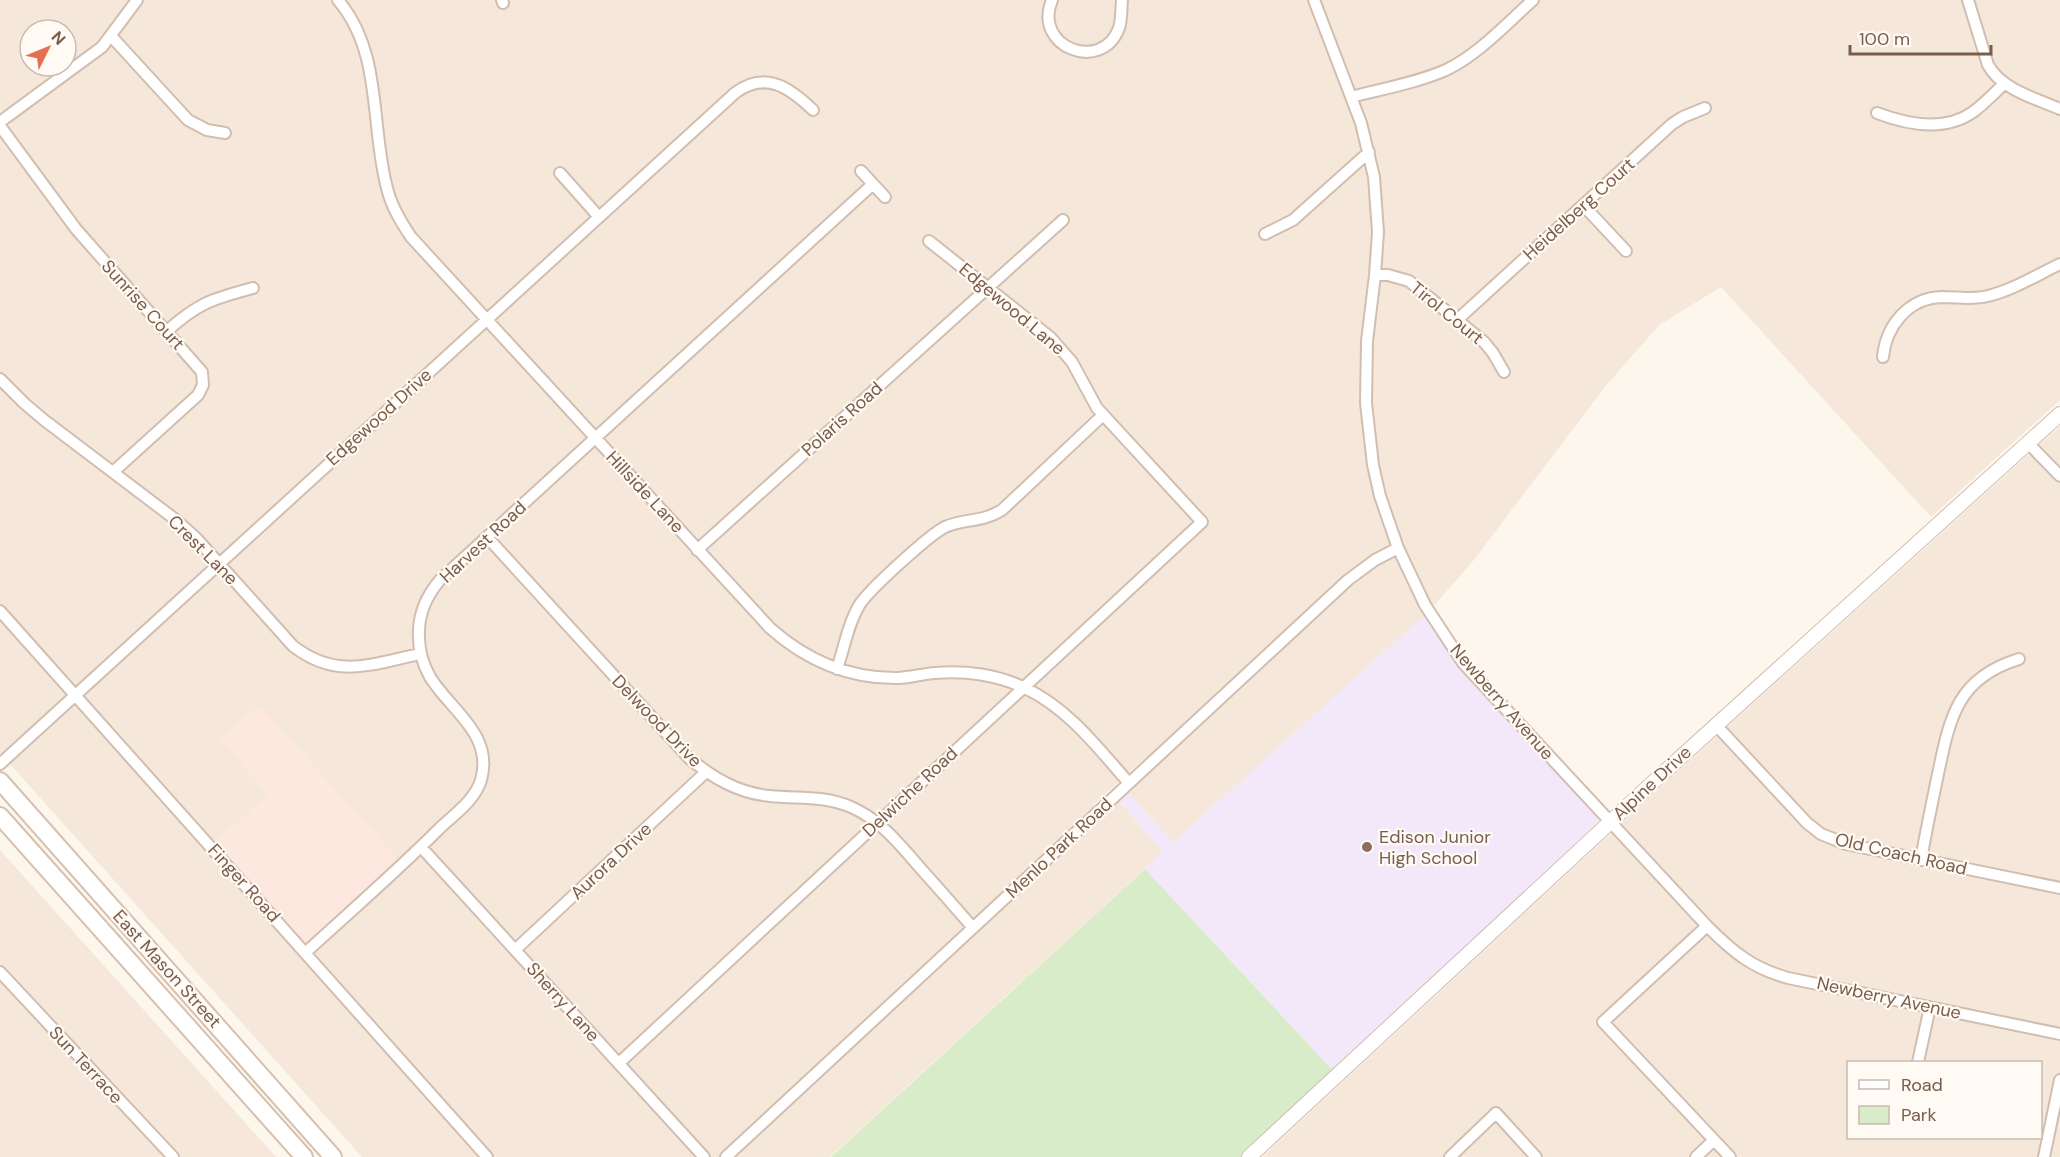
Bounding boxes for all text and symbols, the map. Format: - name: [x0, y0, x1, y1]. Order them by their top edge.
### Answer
- north arrow: [18, 18, 78, 78]
- scale bar: [1850, 18, 1991, 56]
- text: N: [47, 27, 70, 50]
- text: 100 m: [1859, 27, 1910, 51]
- street label: Heidelberg Court: [1518, 152, 1640, 266]
- street label: Sunrise Court: [96, 255, 190, 355]
- street label: Edgewood Lane: [954, 257, 1070, 361]
- street label: Tirol Court: [1405, 276, 1489, 350]
- street label: Edgewood Drive: [321, 363, 437, 471]
- street label: Polaris Road: [796, 376, 888, 462]
- street label: Hillside Lane: [601, 446, 689, 538]
- street label: Harvest Road: [434, 496, 532, 588]
- street label: Crest Lane: [163, 510, 243, 590]
- street label: Newberry Avenue: [1445, 639, 1559, 765]
- street label: Delwood Drive: [607, 669, 707, 773]
- street label: Alpine Drive: [1607, 740, 1697, 826]
- street label: Delwiche Road: [857, 742, 963, 842]
- street label: Menlo Park Road: [1001, 792, 1117, 904]
- street label: Aurora Drive: [565, 817, 657, 905]
- place label: Edison Junior High School: [1379, 825, 1491, 870]
- street label: Old Coach Road: [1833, 827, 1969, 881]
- street label: Finger Road: [202, 839, 286, 927]
- marker: Edison Junior High School: [1360, 840, 1374, 854]
- street label: East Mason Street: [107, 905, 227, 1033]
- street label: Sherry Lane: [521, 957, 605, 1047]
- street label: Newberry Avenue: [1815, 971, 1963, 1025]
- street label: Sun Terrace: [44, 1021, 128, 1109]
- legend: [1847, 1061, 2042, 1139]
- text: Road: [1901, 1073, 1943, 1097]
- text: Park: [1901, 1103, 1937, 1127]

